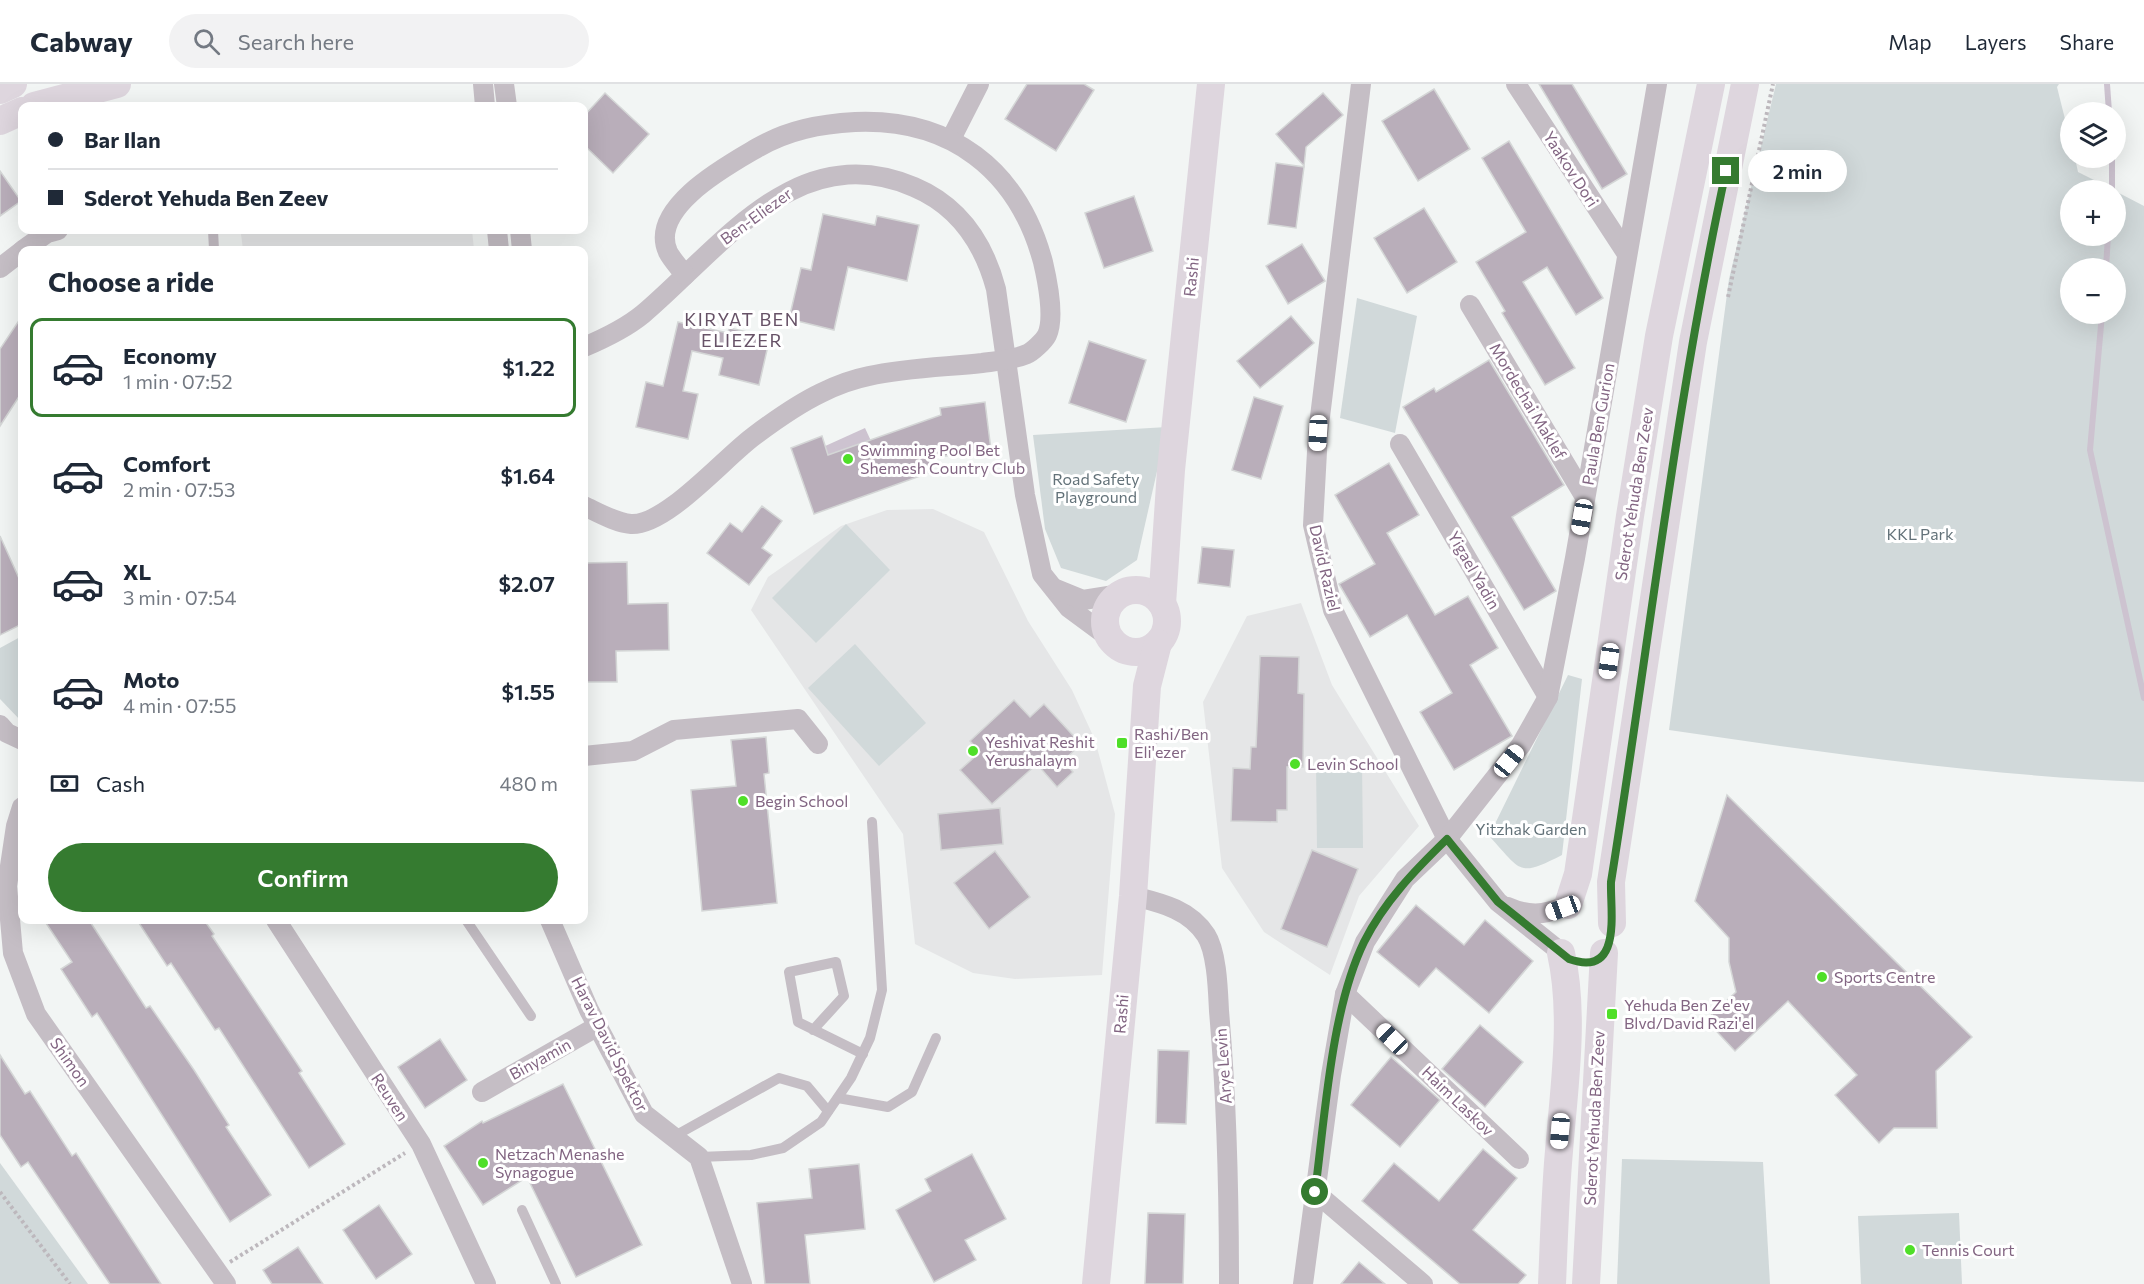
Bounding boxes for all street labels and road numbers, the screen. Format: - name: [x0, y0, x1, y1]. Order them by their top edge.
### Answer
- street label: Yaakov Dori: [1540, 127, 1603, 210]
- street label: Ben-Eliezer: [716, 183, 796, 248]
- street label: Rashi: [1179, 256, 1202, 298]
- street label: Mordechai Maklef: [1486, 339, 1571, 463]
- street label: Paula Ben Gurion: [1577, 361, 1618, 486]
- street label: Sderot Yehuda Ben Zeev: [1610, 406, 1657, 582]
- street label: David Raziel: [1306, 523, 1345, 613]
- street label: Yigael Yadin: [1445, 527, 1504, 612]
- street label: Harav David Spektor: [568, 973, 653, 1115]
- street label: Rashi: [1109, 993, 1132, 1035]
- street label: Arye Levin: [1210, 1028, 1235, 1105]
- street label: Sderot Yehuda Ben Zeev: [1579, 1030, 1608, 1206]
- street label: Shimon: [47, 1034, 94, 1090]
- street label: Binyamin: [506, 1034, 574, 1083]
- street label: Haim Laskov: [1419, 1062, 1498, 1139]
- street label: Reuven: [368, 1069, 413, 1124]

